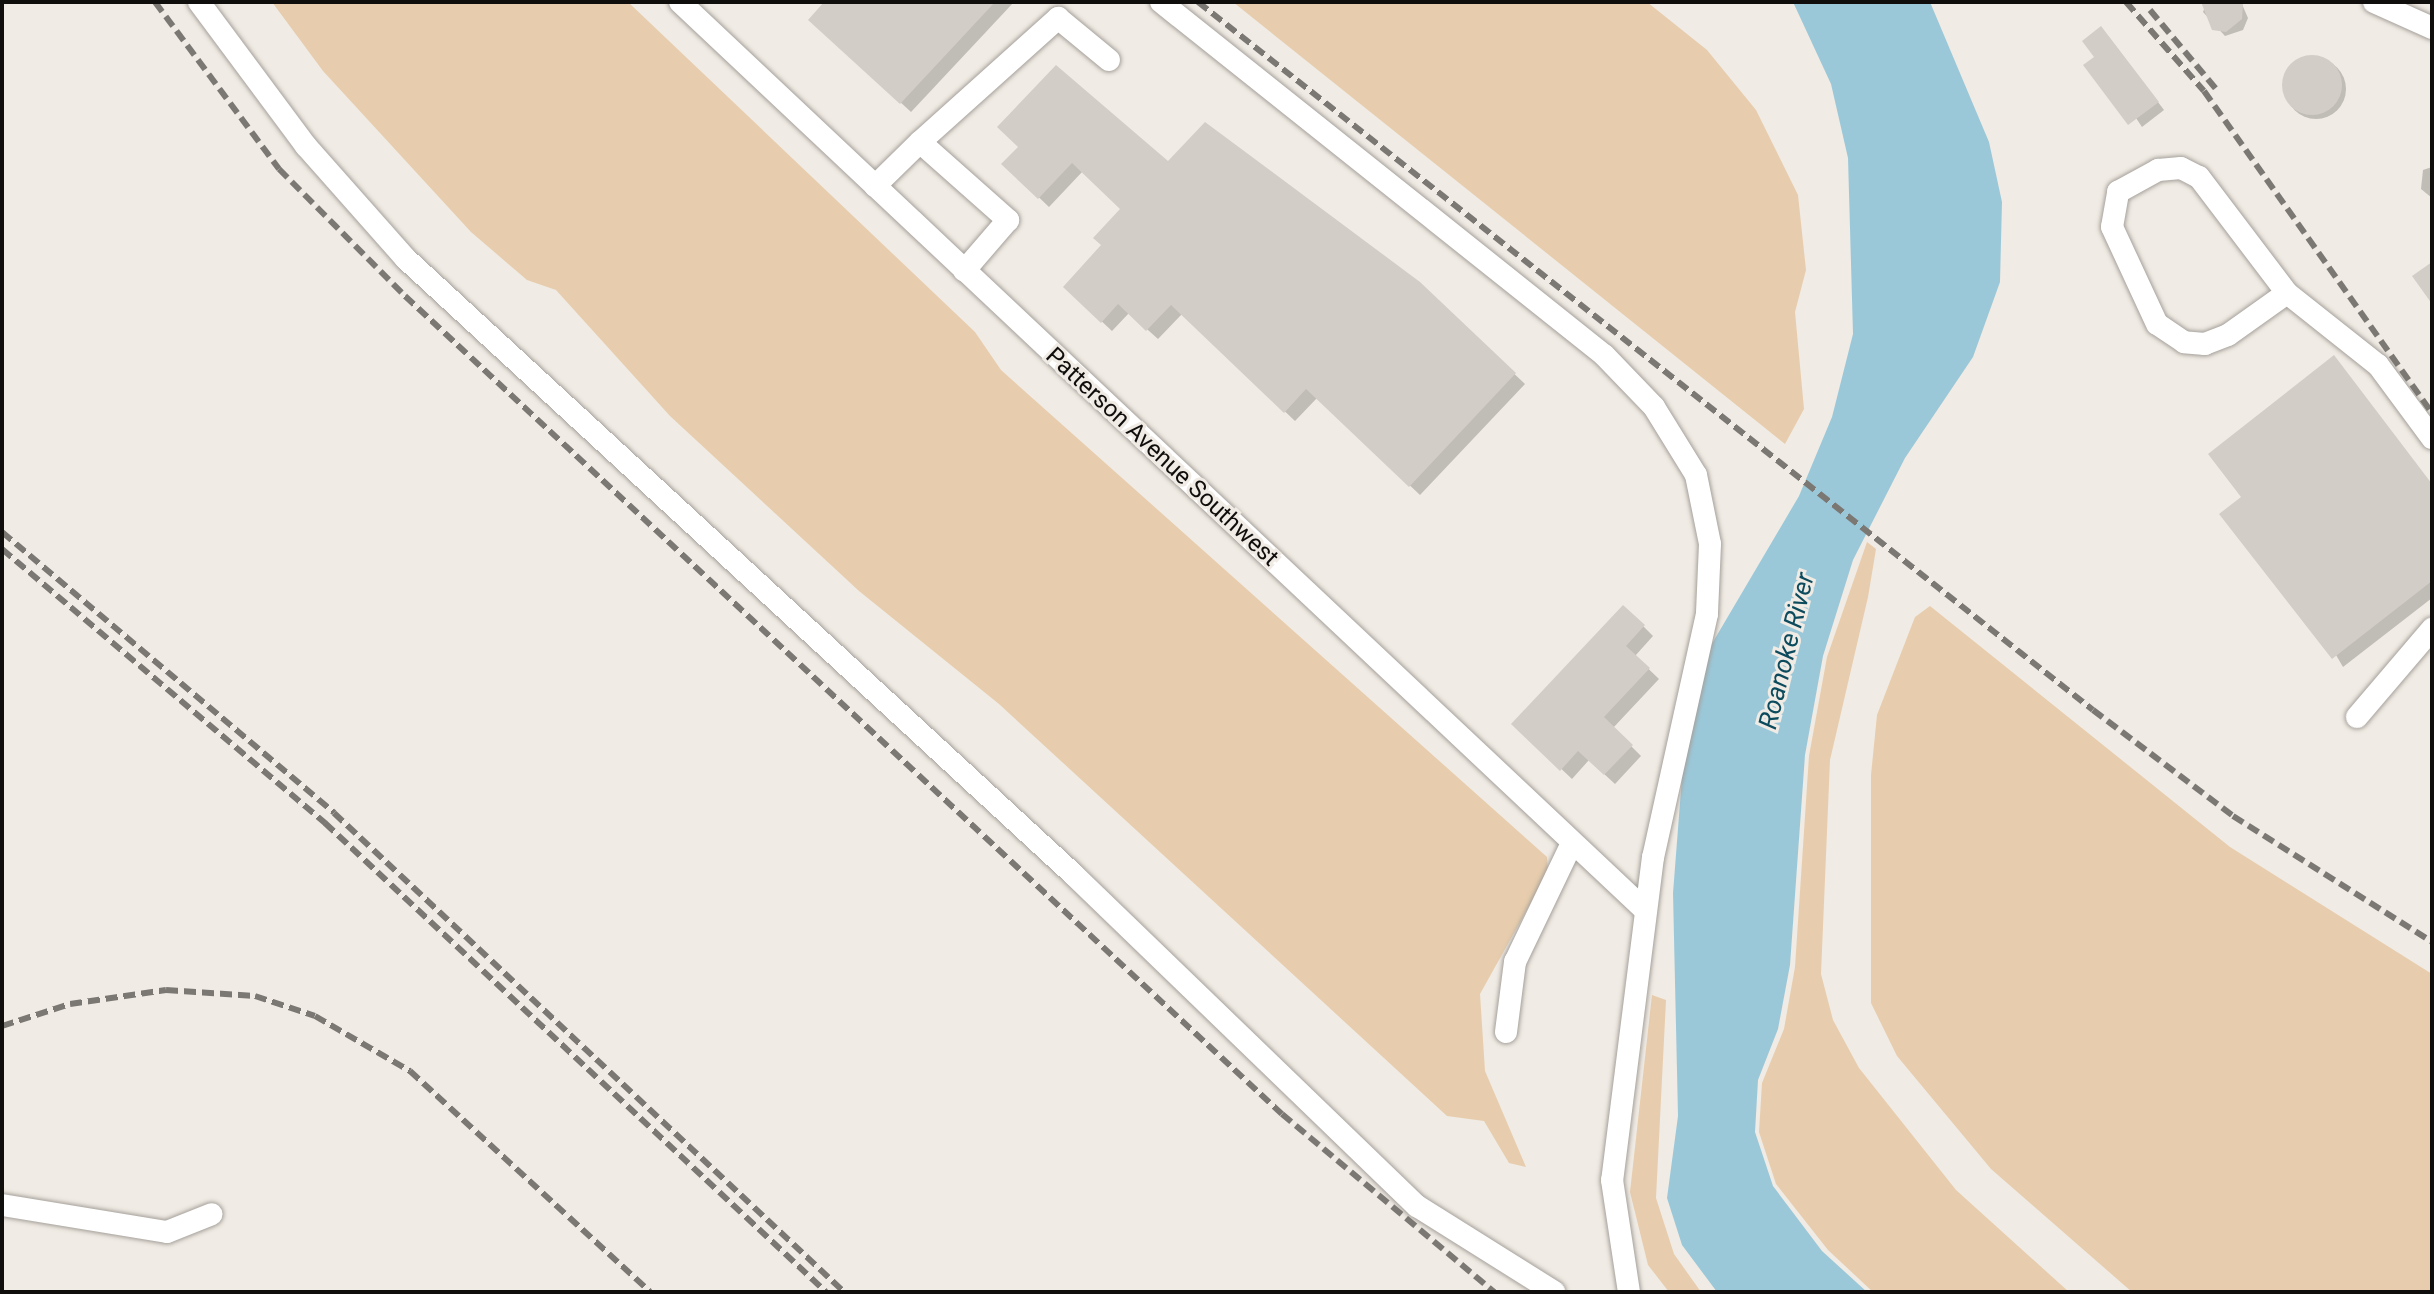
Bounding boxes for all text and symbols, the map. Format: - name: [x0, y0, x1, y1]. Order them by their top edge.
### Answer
- street label: Patterson Avenue Southwest: [1040, 342, 1284, 572]
- water label: Roanoke River: [1753, 570, 1821, 732]

